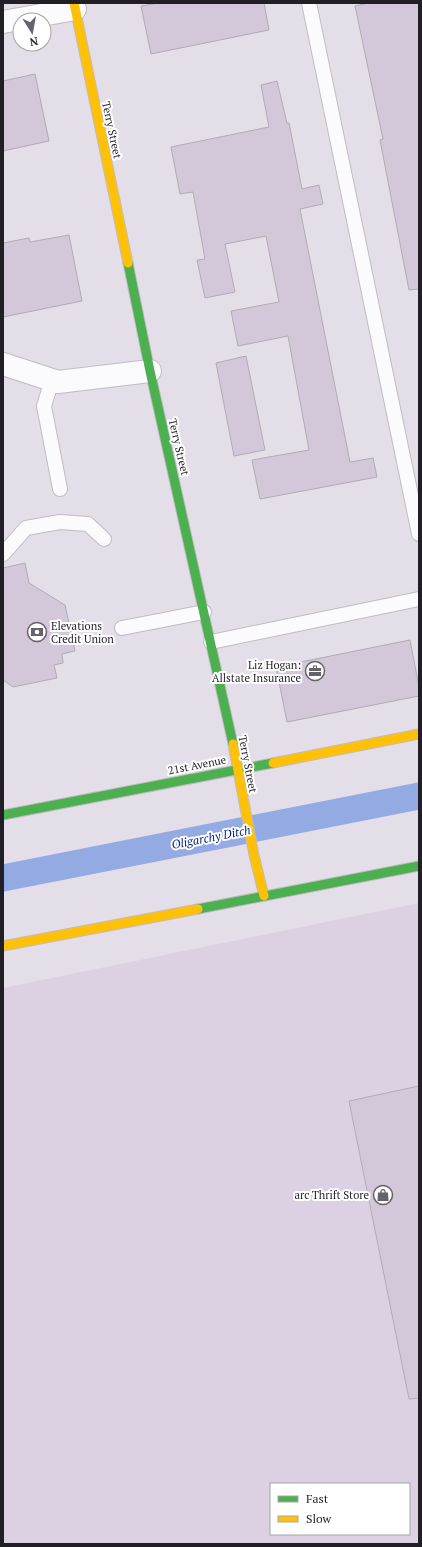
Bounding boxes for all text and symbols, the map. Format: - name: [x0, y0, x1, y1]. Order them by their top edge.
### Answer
- north arrow: [12, 12, 52, 52]
- text: N: [28, 34, 39, 50]
- street label: Terry Street: [99, 100, 125, 160]
- street label: Terry Street: [166, 417, 192, 477]
- place label: Elevations Credit Union: [51, 619, 114, 646]
- bank icon: Elevations Credit Union: [26, 621, 48, 643]
- place label: Liz Hogan: Allstate Insurance: [212, 658, 301, 685]
- office icon: Liz Hogan: Allstate Insurance: [304, 660, 326, 682]
- street label: Terry Street: [236, 734, 260, 794]
- street label: 21st Avenue: [167, 752, 228, 778]
- water label: Oligarchy Ditch: [170, 822, 252, 852]
- shop icon: arc Thrift Store: [372, 1184, 394, 1206]
- place label: arc Thrift Store: [294, 1188, 369, 1202]
- legend: [270, 1483, 410, 1535]
- text: Fast: [306, 1491, 329, 1506]
- text: Slow: [306, 1511, 332, 1526]

